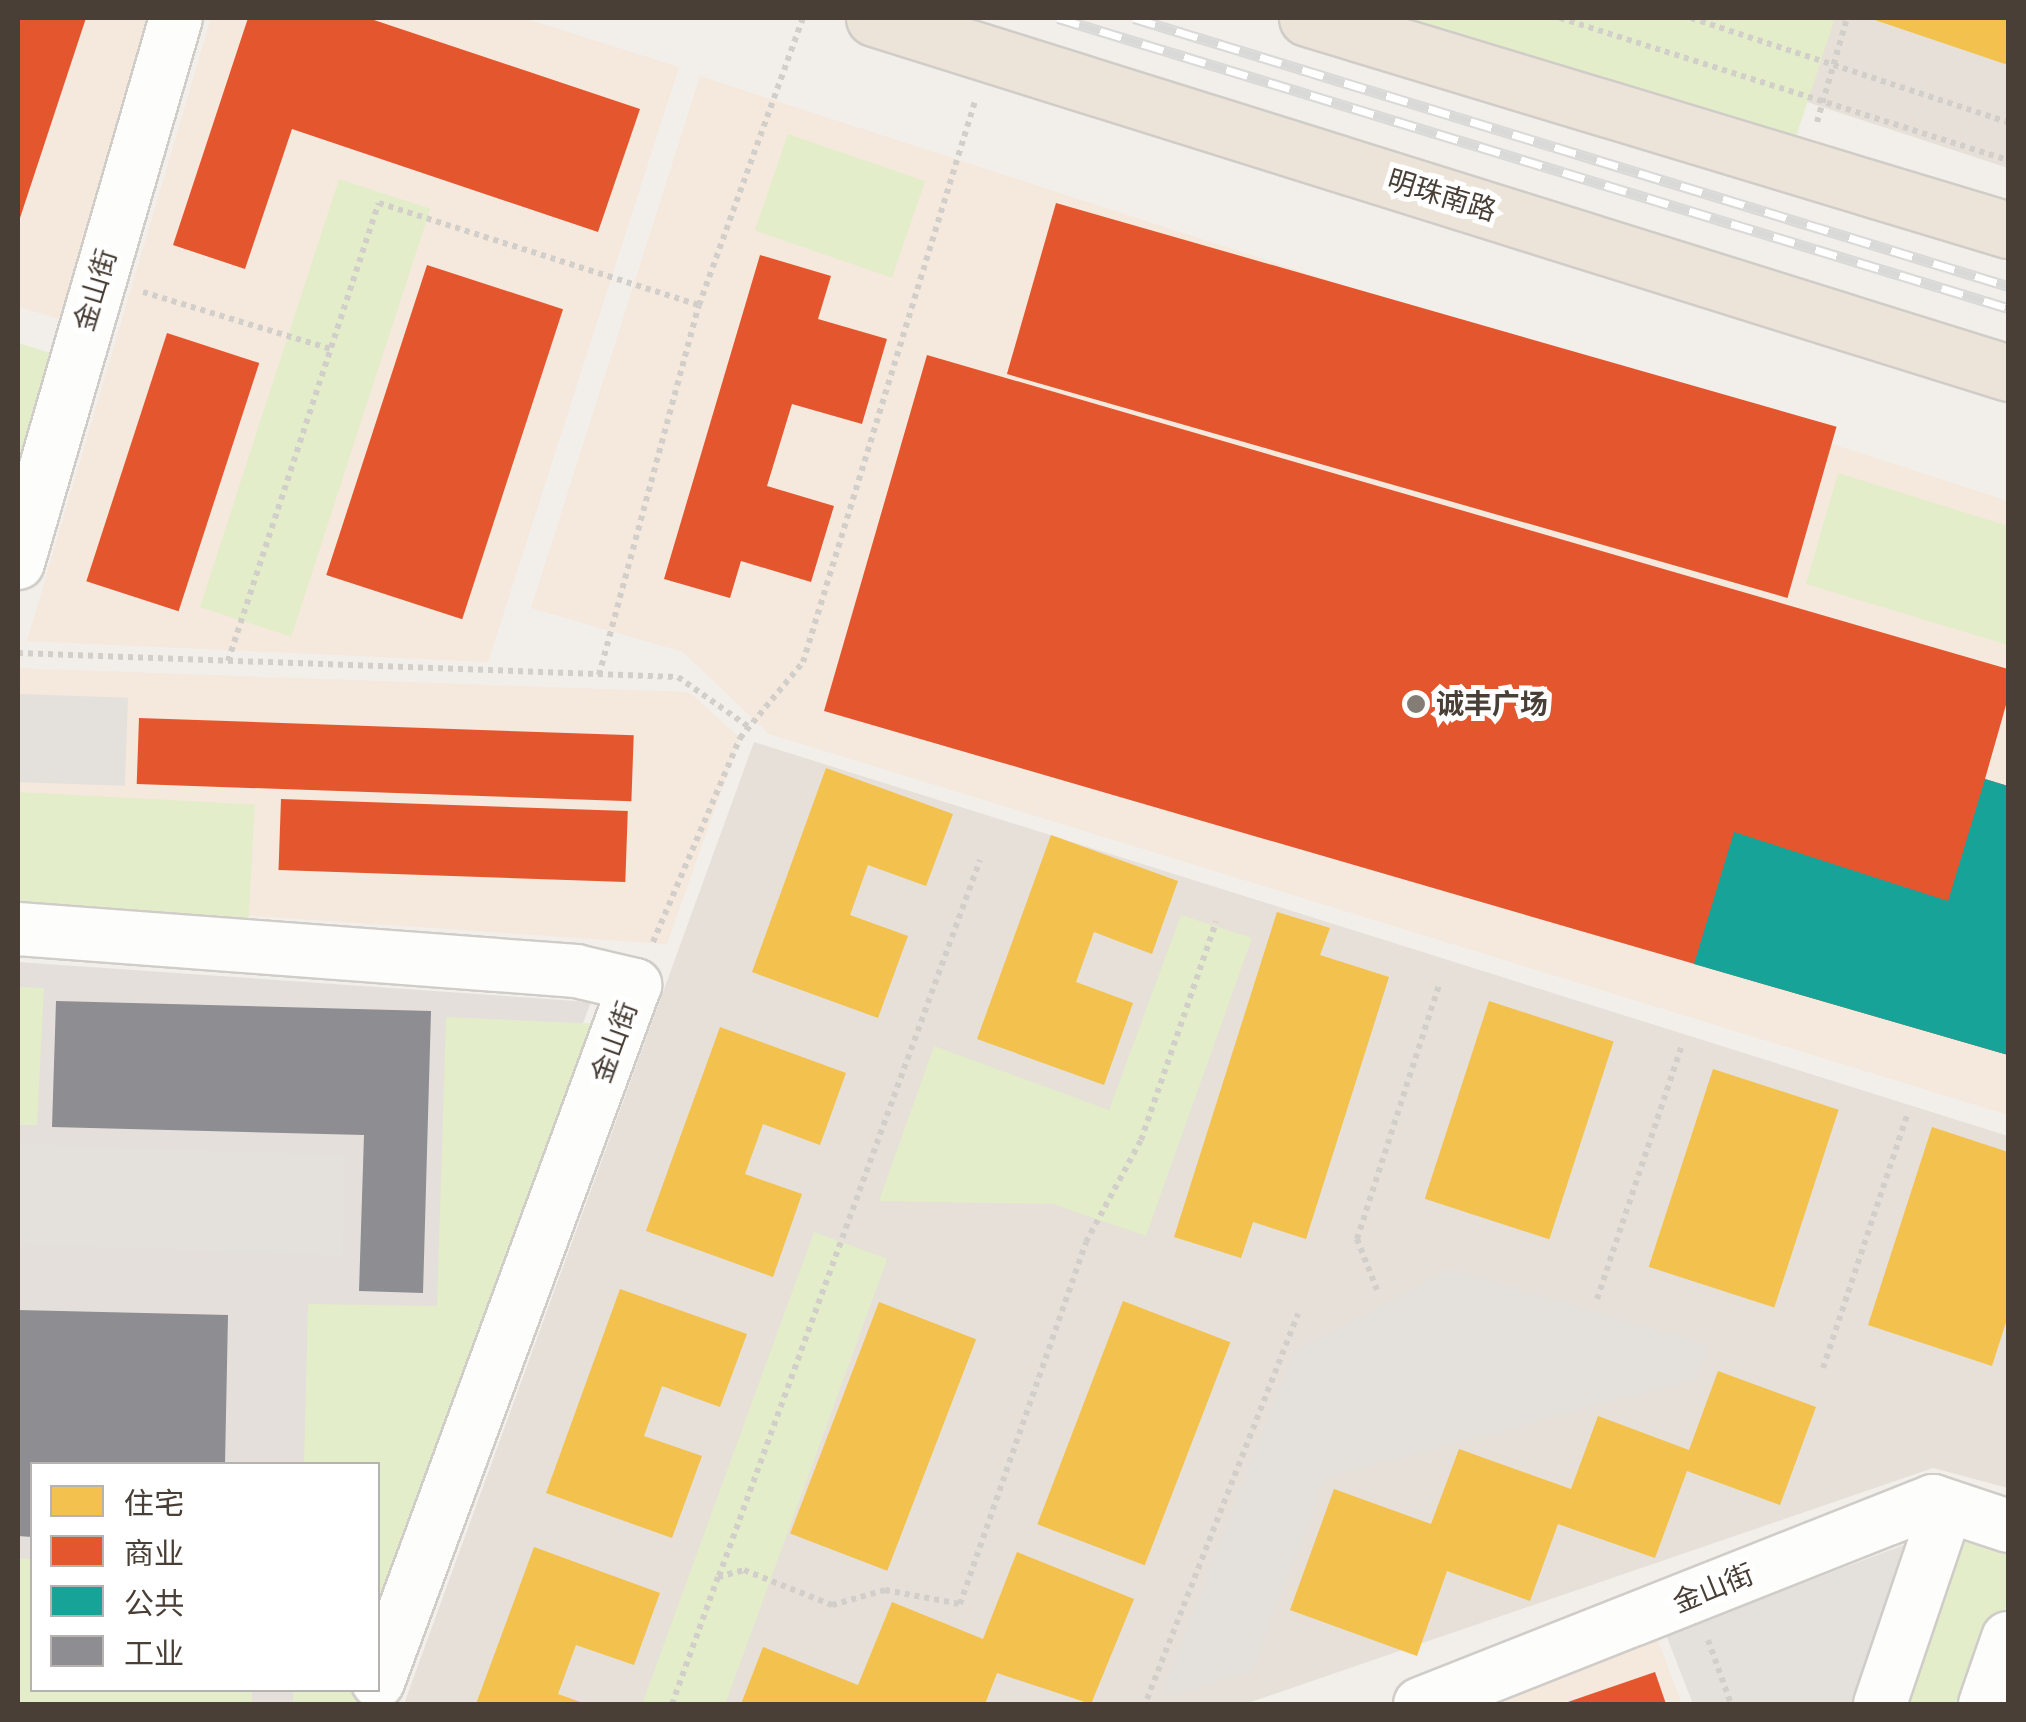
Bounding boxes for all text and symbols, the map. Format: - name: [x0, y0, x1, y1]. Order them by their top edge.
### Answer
- street label: 明珠南路: [1384, 163, 1500, 227]
- street label: 金山街: [67, 245, 123, 335]
- place label: 诚丰广场: [1436, 687, 1548, 721]
- marker: 诚丰广场: [1405, 693, 1427, 715]
- street label: 金山街: [584, 997, 644, 1087]
- legend: [30, 1462, 380, 1692]
- text: 住宅: [124, 1485, 184, 1522]
- text: 商业: [124, 1535, 184, 1572]
- street label: 金山街: [1668, 1557, 1758, 1619]
- text: 公共: [124, 1585, 184, 1622]
- text: 工业: [124, 1635, 184, 1672]

